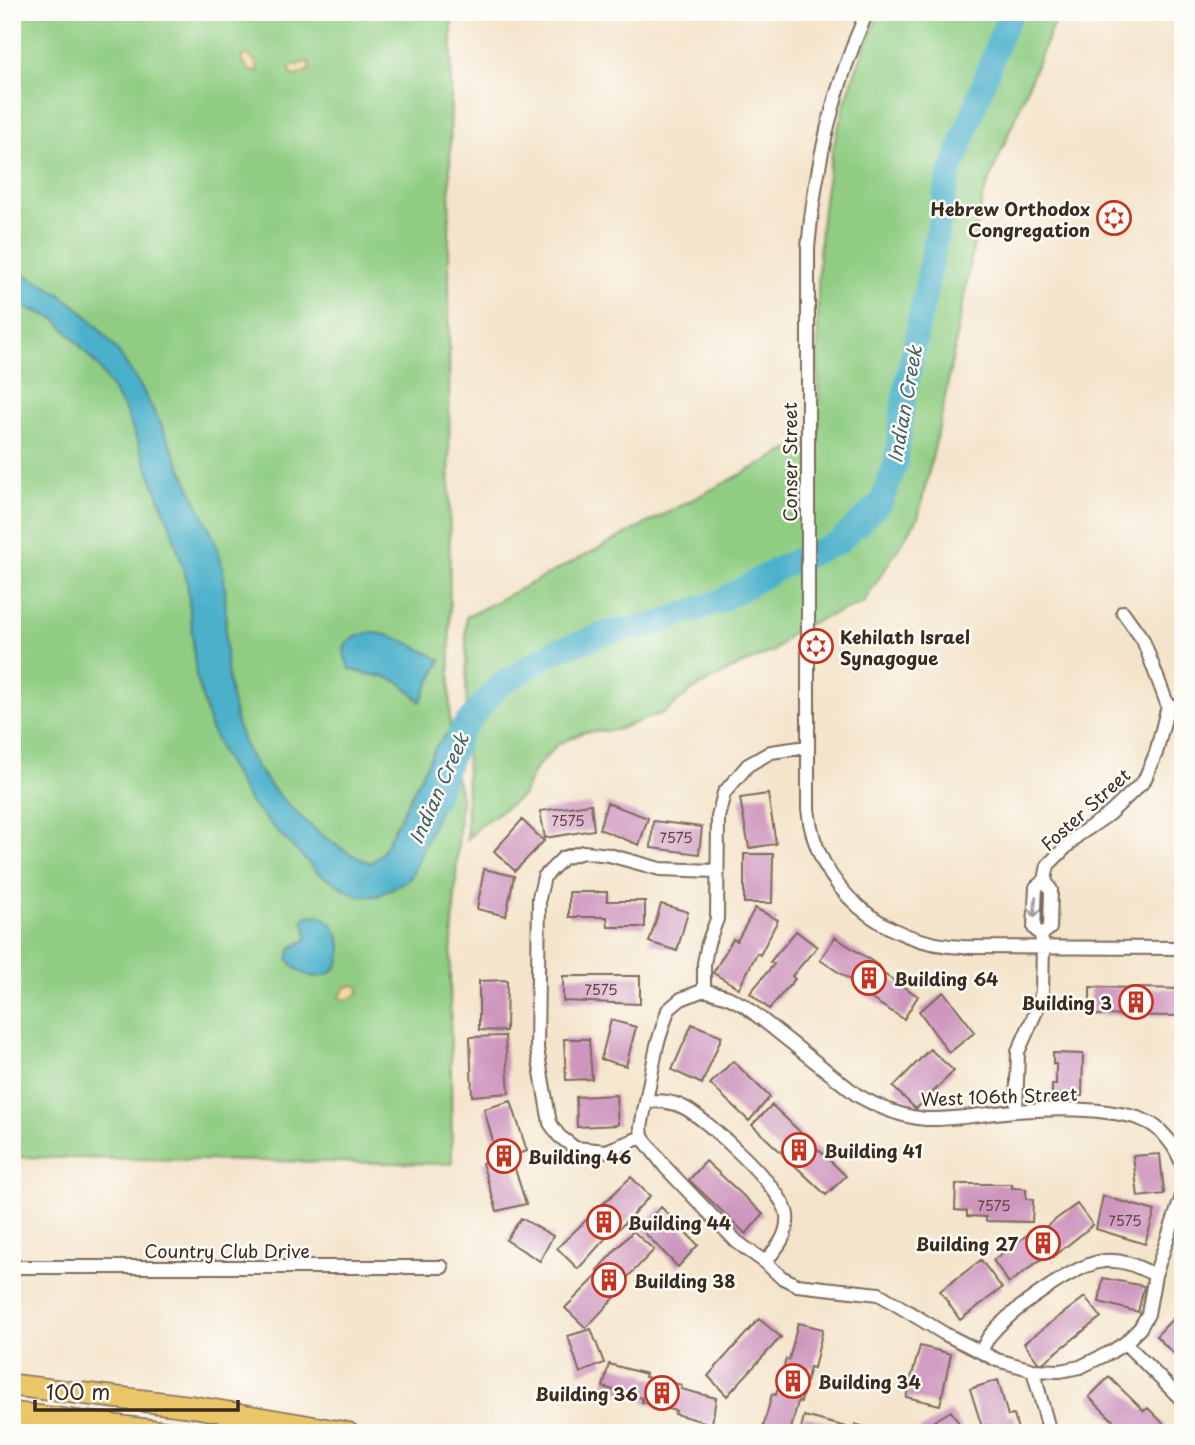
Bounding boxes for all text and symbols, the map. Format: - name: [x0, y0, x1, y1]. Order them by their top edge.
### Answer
- place label: Hebrew Orthodox Congregation: [931, 195, 1090, 243]
- synagogue icon: Hebrew Orthodox Congregation: [1095, 199, 1133, 237]
- water label: Indian Creek: [880, 342, 928, 465]
- street label: Conser Street: [776, 402, 803, 522]
- place label: Kehilath Israel Synagogue: [840, 623, 970, 671]
- synagogue icon: Kehilath Israel Synagogue: [797, 627, 835, 665]
- water label: Indian Creek: [401, 727, 475, 848]
- street label: Foster Street: [1034, 761, 1136, 857]
- house number: 7575: [551, 810, 585, 831]
- house number: 7575: [659, 827, 693, 848]
- one-way arrow: [1028, 895, 1041, 918]
- building icon: Building 64: [850, 959, 888, 997]
- place label: Building 64: [894, 965, 998, 992]
- house number: 7575: [584, 979, 618, 1000]
- building icon: Building 3: [1117, 983, 1155, 1021]
- place label: Building 3: [1021, 989, 1112, 1016]
- street label: West 106th Street: [920, 1080, 1078, 1112]
- building icon: Building 41: [780, 1131, 818, 1169]
- building icon: Building 46: [485, 1137, 523, 1175]
- place label: Building 41: [824, 1137, 923, 1164]
- place label: Building 46: [528, 1143, 632, 1170]
- house number: 7575: [977, 1195, 1011, 1216]
- building icon: Building 44: [585, 1203, 623, 1241]
- place label: Building 44: [628, 1209, 731, 1236]
- house number: 7575: [1108, 1210, 1142, 1231]
- building icon: Building 27: [1024, 1224, 1062, 1262]
- place label: Building 27: [916, 1230, 1019, 1257]
- street label: Country Club Drive: [144, 1237, 310, 1264]
- building icon: Building 38: [590, 1261, 628, 1299]
- place label: Building 38: [634, 1267, 735, 1294]
- building icon: Building 34: [774, 1362, 812, 1400]
- scale bar: [35, 1368, 238, 1412]
- place label: Building 34: [818, 1368, 921, 1395]
- building icon: Building 36: [643, 1374, 681, 1412]
- text: 100 m: [46, 1375, 110, 1407]
- place label: Building 36: [535, 1380, 638, 1407]

